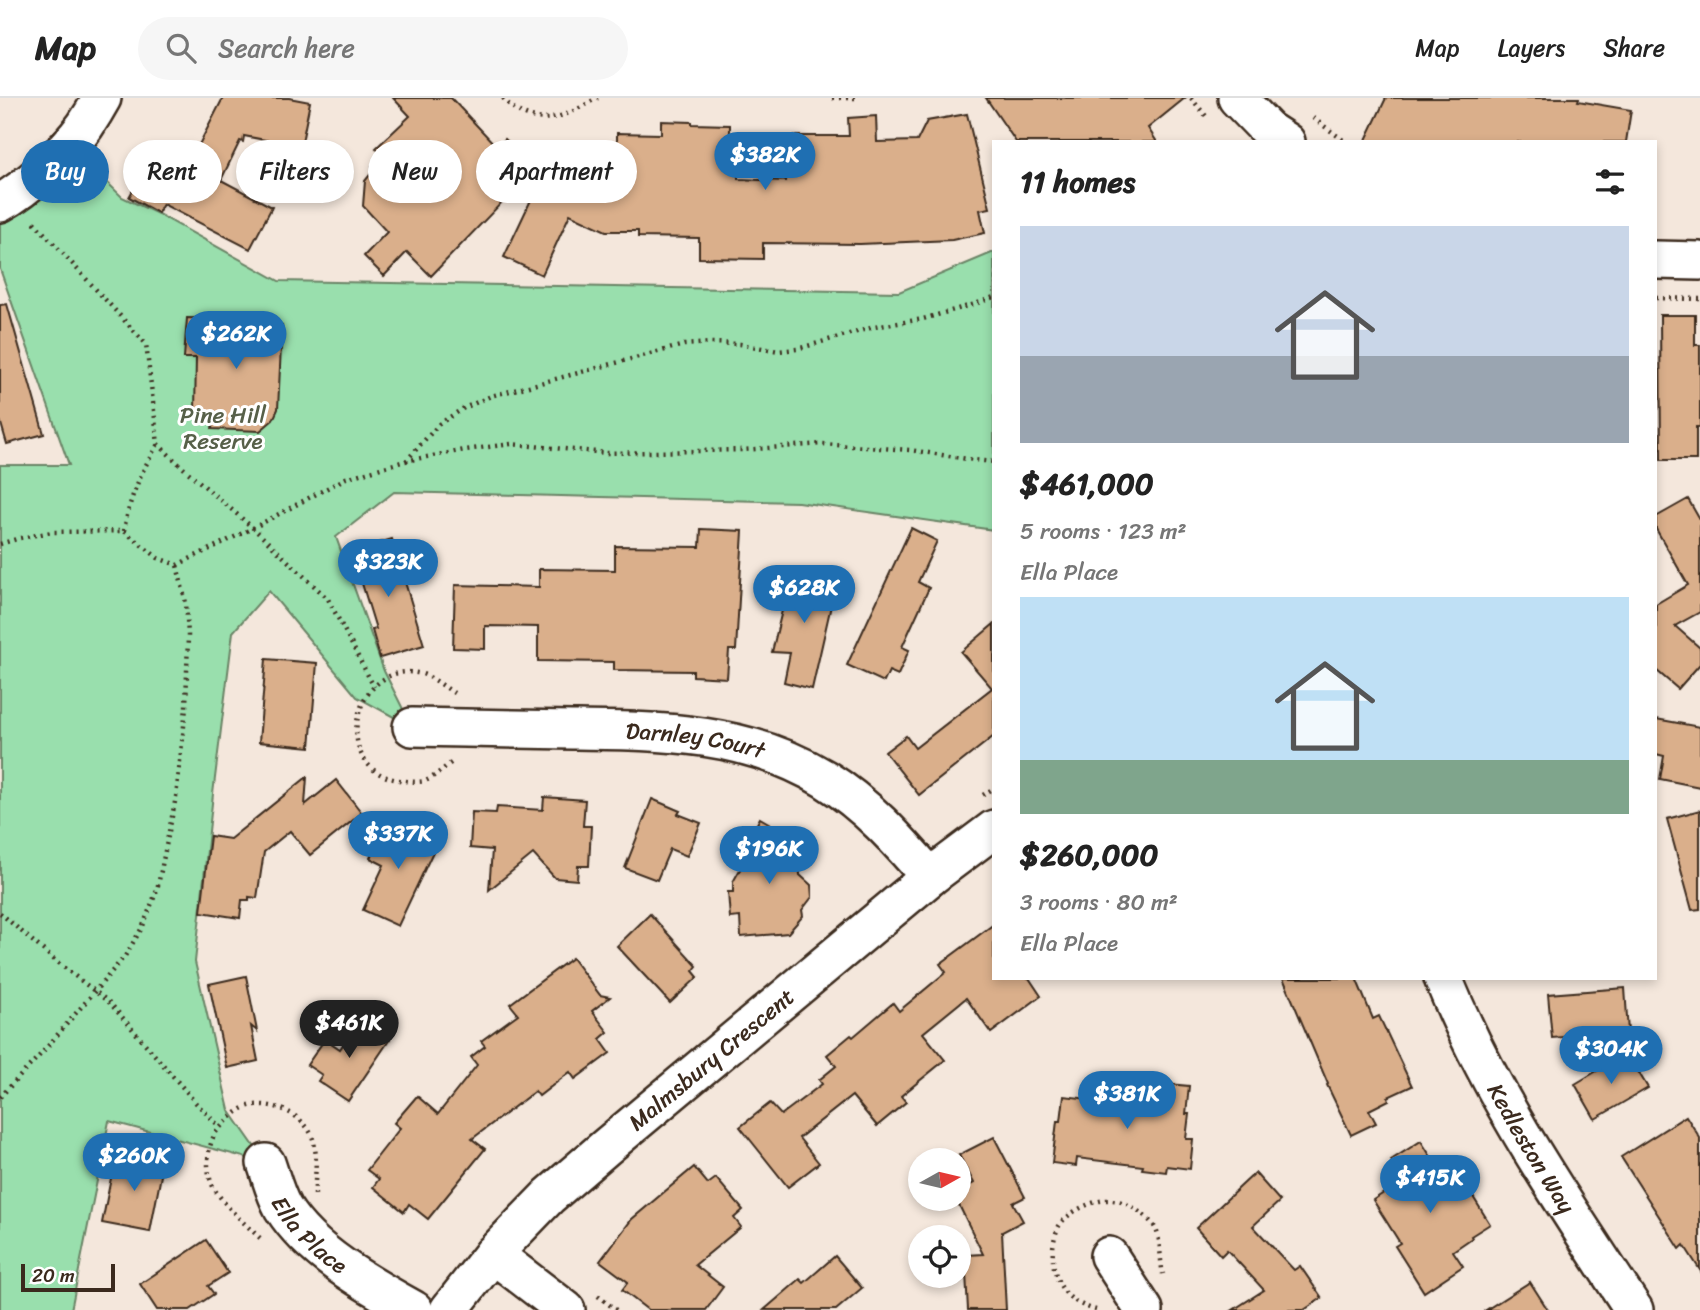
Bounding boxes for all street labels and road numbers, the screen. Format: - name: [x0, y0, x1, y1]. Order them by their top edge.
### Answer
- street label: Darnley Court: [625, 710, 772, 771]
- street label: Malmsbury Crescent: [618, 977, 804, 1141]
- street label: Kedleston Way: [1476, 1075, 1587, 1222]
- street label: Ella Place: [260, 1189, 357, 1285]

